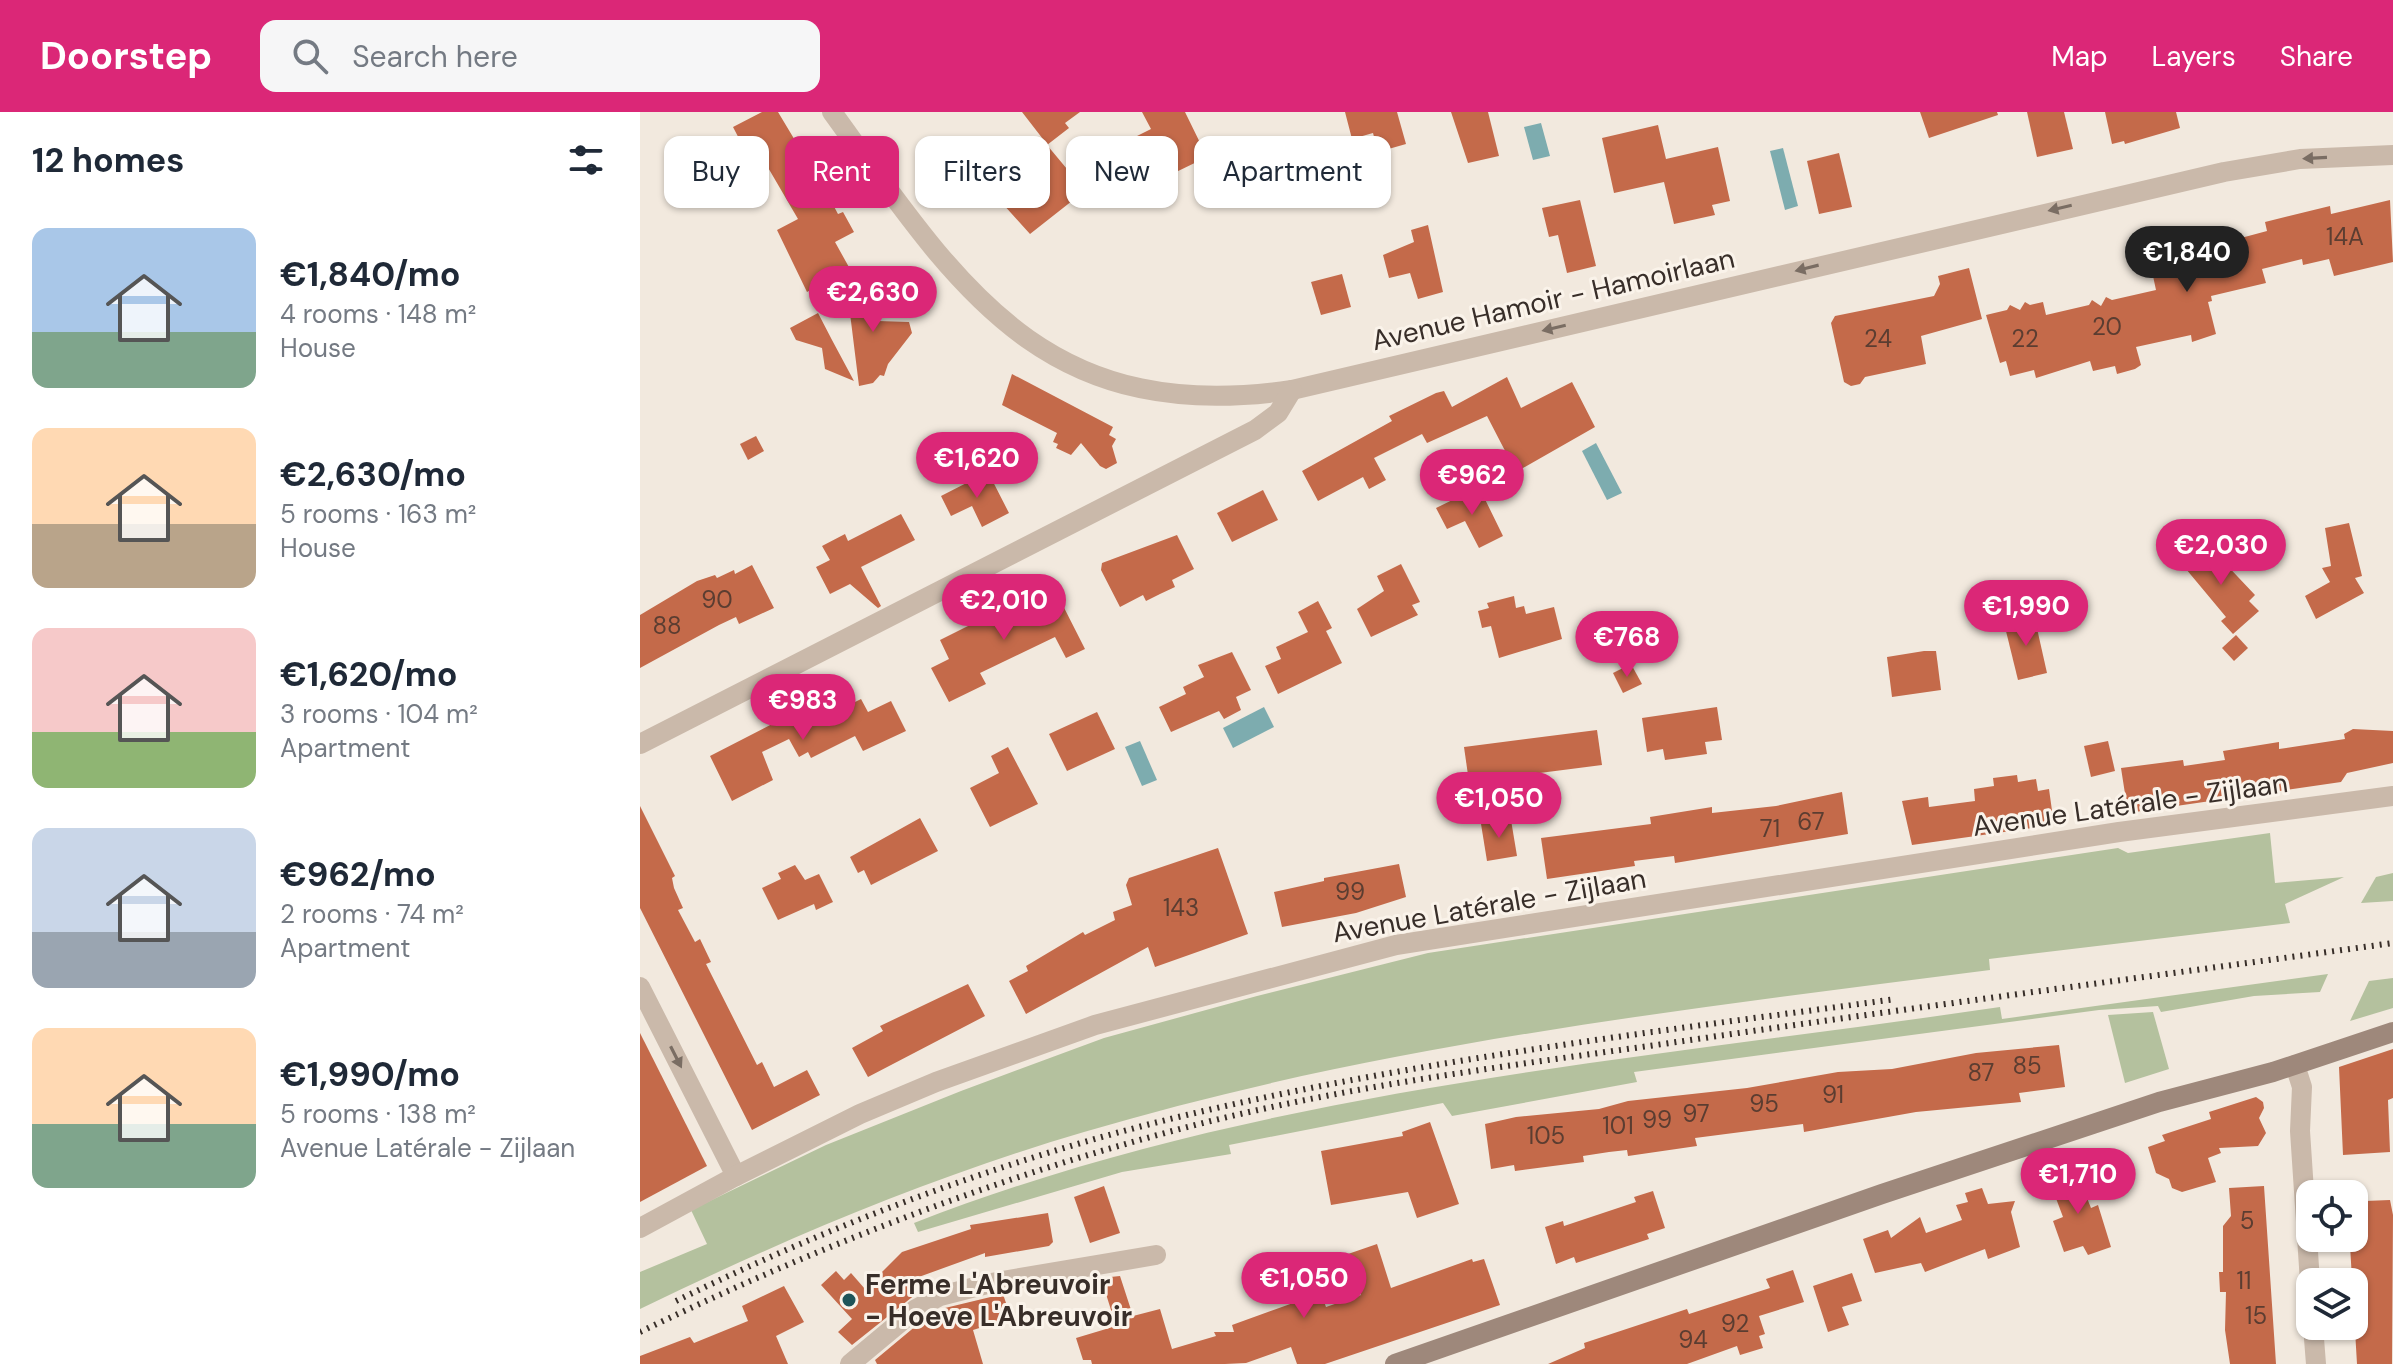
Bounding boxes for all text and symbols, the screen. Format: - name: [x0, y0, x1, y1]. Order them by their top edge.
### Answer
- search box: [260, 20, 820, 92]
- text: Doorstep: [40, 31, 212, 81]
- icon: search: [288, 34, 332, 78]
- text: Search here: [352, 37, 518, 76]
- text: Map: [2051, 38, 2108, 75]
- text: Layers: [2152, 38, 2236, 75]
- text: Share: [2280, 38, 2353, 75]
- chip: Buy: [664, 136, 769, 208]
- chip: Rent: [785, 136, 899, 208]
- chip: Filters: [915, 136, 1050, 208]
- chip: New: [1066, 136, 1178, 208]
- chip: Apartment: [1194, 136, 1391, 208]
- text: 12 homes: [32, 138, 184, 183]
- icon: filters: [564, 138, 608, 182]
- one-way arrow: [2302, 152, 2327, 165]
- one-way arrow: [2047, 202, 2072, 214]
- house number: 14A: [2326, 221, 2364, 252]
- pin: €1,840: [2122, 226, 2252, 294]
- text: €1,840: [2143, 235, 2231, 269]
- street label: Avenue Hamoir - Hamoirlaan: [1368, 240, 1738, 359]
- text: €1,840/mo: [280, 252, 460, 297]
- icon: home: [96, 260, 192, 356]
- one-way arrow: [1795, 262, 1820, 274]
- pin: €2,630: [808, 266, 938, 334]
- text: €2,630: [827, 275, 919, 309]
- text: 4 rooms · 148 m²: [280, 297, 476, 331]
- house number: 20: [2092, 311, 2122, 342]
- one-way arrow: [1542, 322, 1567, 335]
- house number: 24: [1864, 323, 1892, 354]
- house number: 22: [2011, 323, 2039, 354]
- text: House: [280, 331, 356, 365]
- pin: €1,620: [912, 432, 1042, 500]
- text: €1,620: [934, 441, 1020, 475]
- pin: €962: [1425, 449, 1519, 517]
- text: €2,630/mo: [280, 452, 466, 497]
- text: €962: [1438, 458, 1506, 492]
- icon: home: [96, 460, 192, 556]
- text: 5 rooms · 163 m²: [280, 497, 476, 531]
- pin: €2,030: [2156, 519, 2286, 587]
- text: €2,030: [2174, 528, 2268, 562]
- text: House: [280, 531, 356, 565]
- pin: €2,010: [939, 574, 1069, 642]
- pin: €1,990: [1961, 580, 2091, 648]
- text: €2,010: [960, 583, 1048, 617]
- house number: 90: [701, 584, 733, 615]
- text: €1,990: [1982, 589, 2070, 623]
- house number: 88: [652, 610, 682, 641]
- pin: €768: [1580, 611, 1674, 679]
- text: €768: [1593, 620, 1661, 654]
- text: €1,620/mo: [280, 652, 457, 697]
- icon: home: [96, 660, 192, 756]
- pin: €983: [756, 674, 850, 742]
- text: €983: [768, 683, 838, 717]
- text: 3 rooms · 104 m²: [280, 697, 478, 731]
- text: Apartment: [280, 731, 411, 765]
- street label: Avenue Latérale - Zijlaan: [1970, 764, 2290, 845]
- pin: €1,050: [1434, 772, 1564, 840]
- text: €1,050: [1454, 781, 1544, 815]
- house number: 67: [1797, 806, 1825, 837]
- house number: 71: [1760, 813, 1780, 844]
- text: €962/mo: [280, 852, 436, 897]
- icon: home: [96, 860, 192, 956]
- street label: Avenue Latérale - Zijlaan: [1329, 860, 1649, 951]
- house number: 99: [1335, 876, 1365, 907]
- house number: 143: [1163, 892, 1199, 923]
- text: 2 rooms · 74 m²: [280, 897, 464, 931]
- text: Apartment: [280, 931, 411, 965]
- one-way arrow: [669, 1045, 682, 1068]
- house number: 85: [2012, 1050, 2042, 1081]
- text: €1,990/mo: [280, 1052, 460, 1097]
- house number: 87: [1968, 1057, 1994, 1088]
- icon: home: [96, 1060, 192, 1156]
- house number: 91: [1822, 1079, 1844, 1110]
- house number: 95: [1749, 1088, 1779, 1119]
- text: 5 rooms · 138 m²: [280, 1097, 476, 1131]
- house number: 97: [1682, 1098, 1710, 1129]
- house number: 99: [1642, 1104, 1672, 1135]
- house number: 101: [1602, 1110, 1634, 1141]
- house number: 105: [1527, 1120, 1565, 1151]
- text: Avenue Latérale - Zijlaan: [280, 1131, 575, 1165]
- pin: €1,710: [2013, 1148, 2143, 1216]
- text: €1,710: [2039, 1157, 2117, 1191]
- map controls: [2296, 1180, 2368, 1340]
- button: locate: [2296, 1180, 2368, 1252]
- house number: 5: [2240, 1205, 2254, 1236]
- pin: €1,050: [1239, 1252, 1369, 1320]
- text: €1,050: [1259, 1261, 1349, 1295]
- house number: 11: [2237, 1265, 2251, 1296]
- place label: Ferme L'Abreuvoir - Hoeve L'Abreuvoir: [865, 1266, 1132, 1335]
- button: layers: [2296, 1268, 2368, 1340]
- marker: Ferme L'Abreuvoir - Hoeve L'Abreuvoir: [840, 1291, 858, 1309]
- house number: 15: [2245, 1300, 2267, 1331]
- house number: 92: [1721, 1308, 1749, 1339]
- house number: 94: [1678, 1324, 1708, 1355]

